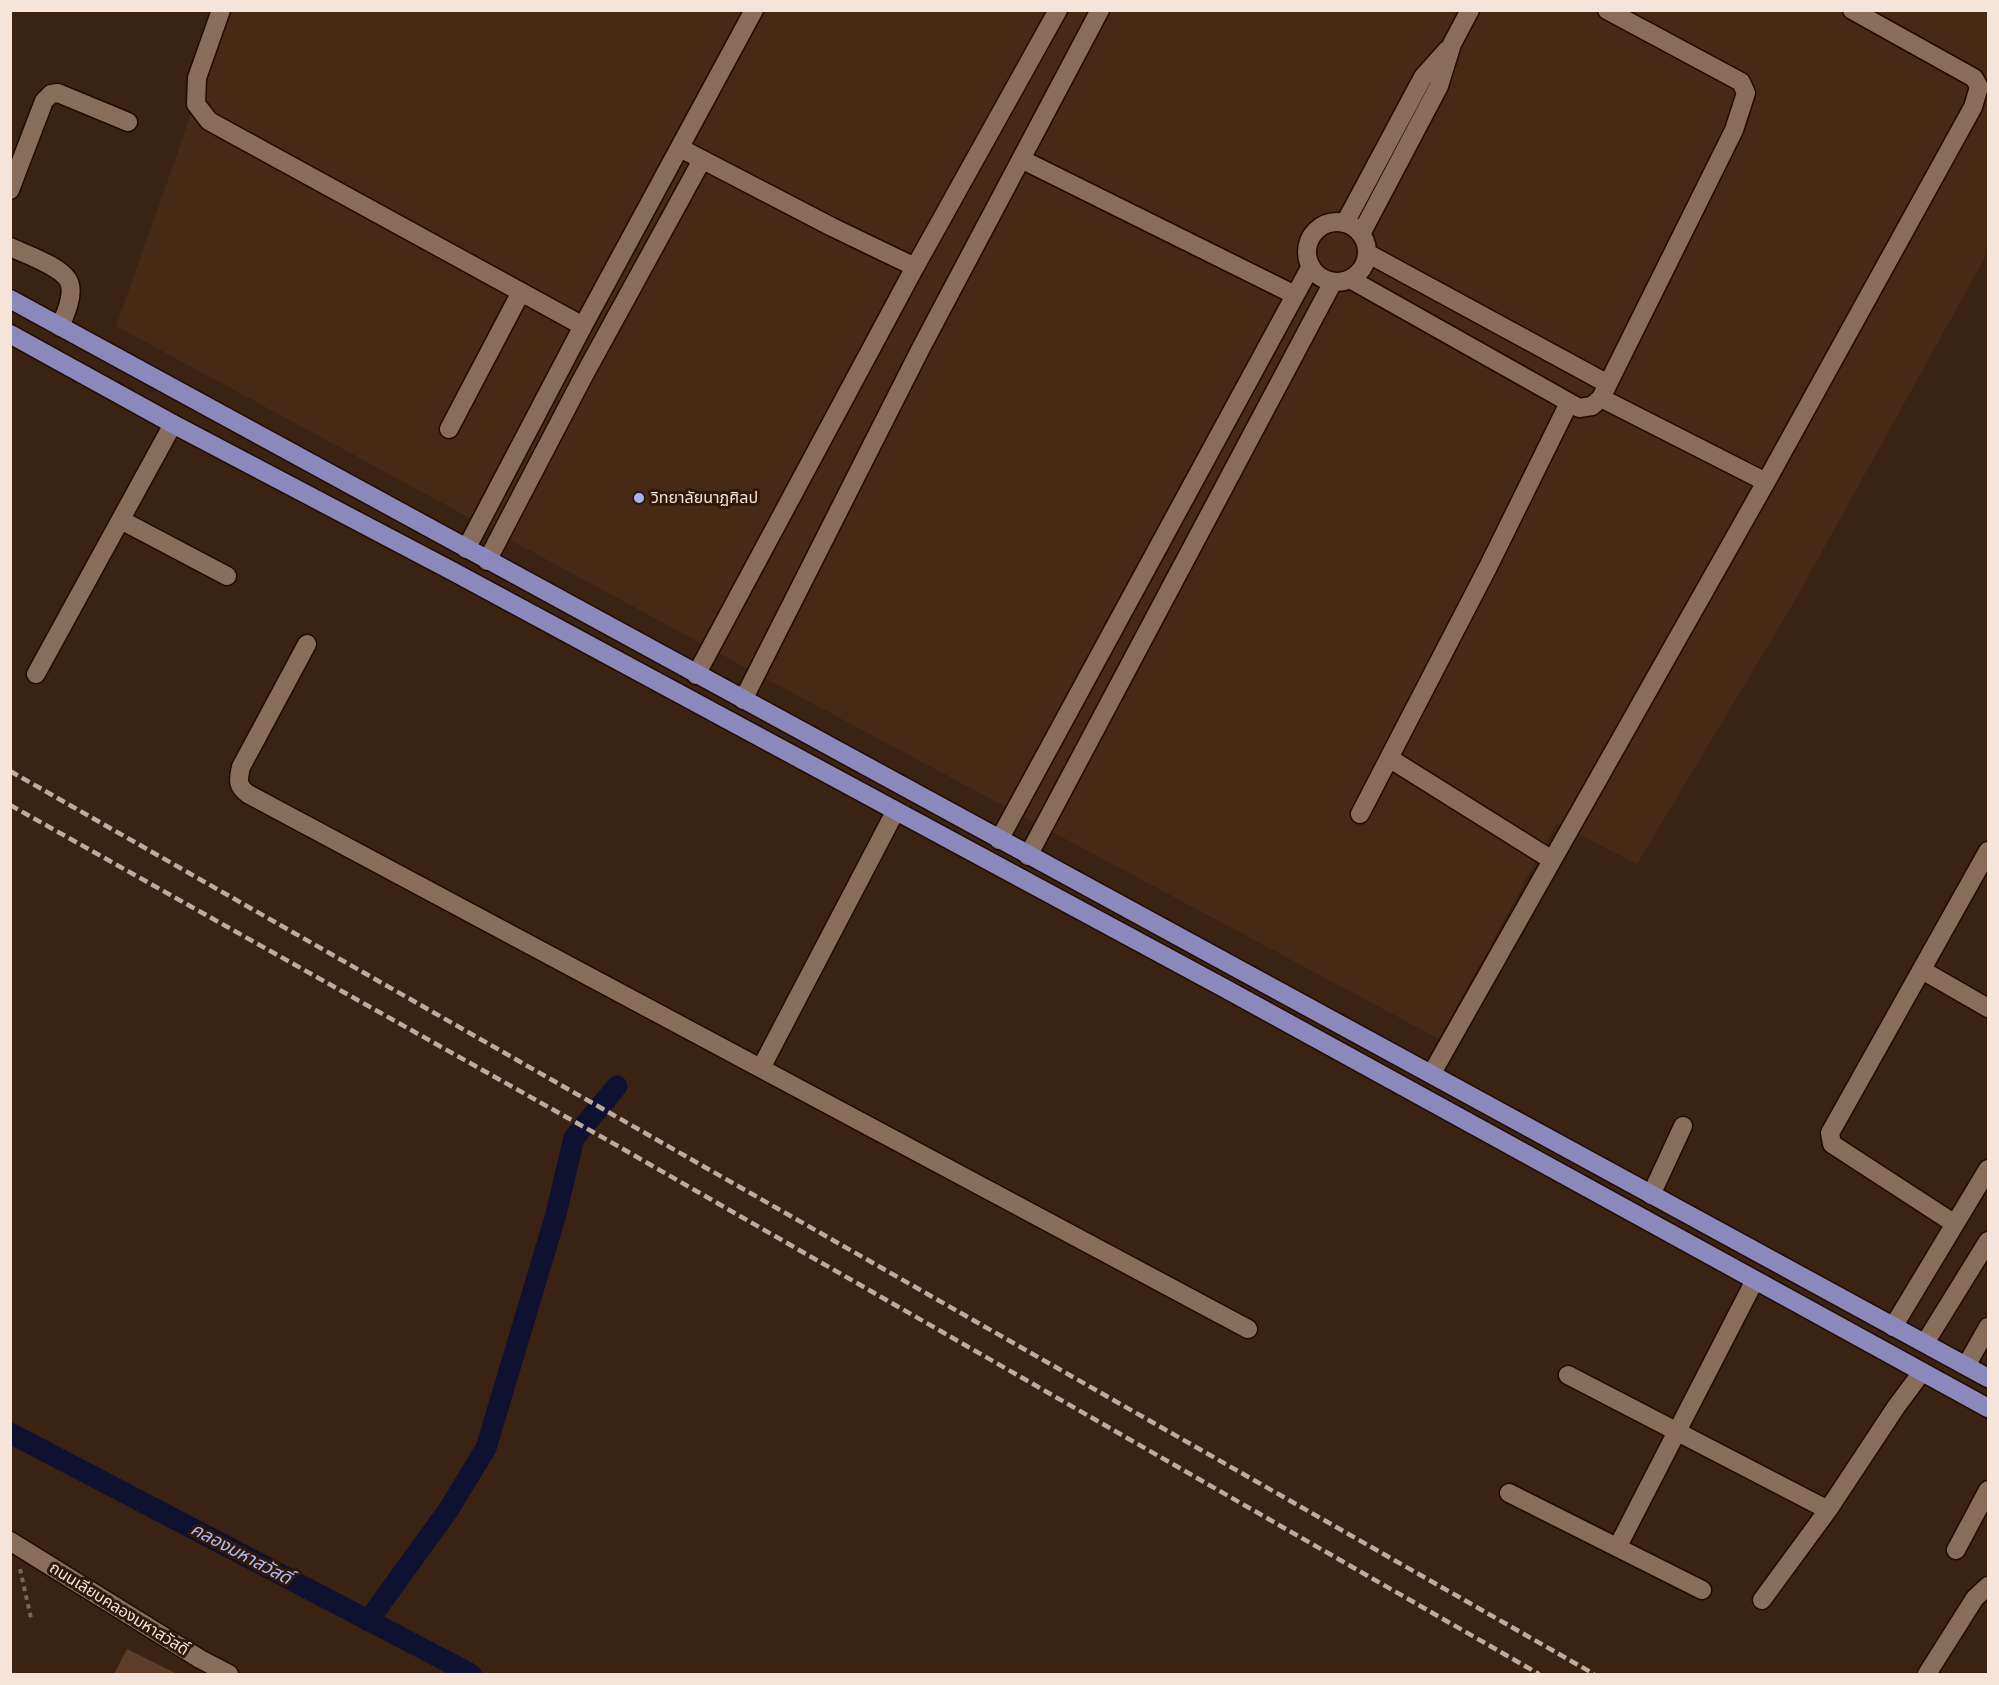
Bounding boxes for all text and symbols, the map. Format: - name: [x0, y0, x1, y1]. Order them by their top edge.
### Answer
- place label: วิทยาลัยนาฏศิลป: [651, 488, 758, 508]
- marker: วิทยาลัยนาฏศิลป: [632, 491, 646, 505]
- water label: คลองมหาสวัสดิ์: [187, 1518, 295, 1590]
- street label: ถนนเลียบคลองมหาสวัสดิ์: [46, 1558, 192, 1660]

